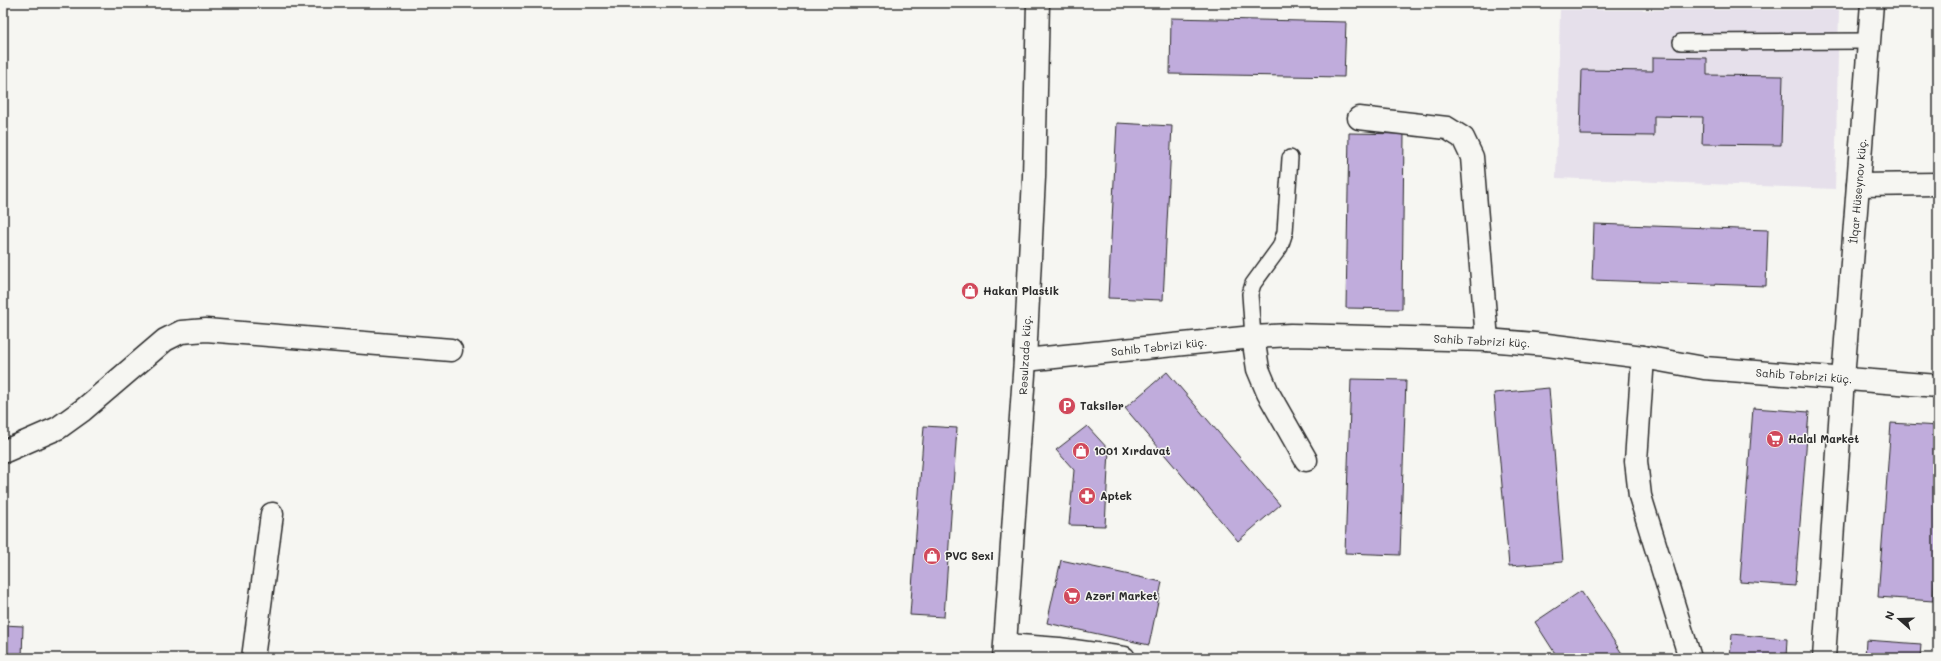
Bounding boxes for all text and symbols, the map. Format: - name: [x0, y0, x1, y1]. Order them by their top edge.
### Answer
- street label: İlqar Hüseynov küç.: [1845, 138, 1870, 244]
- shop icon: Hakan Plastik: [960, 281, 980, 301]
- place label: Hakan Plastik: [983, 283, 1059, 298]
- street label: Rəsulzadə küç.: [1015, 315, 1034, 395]
- street label: Sahib Təbrizi küç.: [1433, 330, 1531, 351]
- street label: Sahib Təbrizi küç.: [1110, 334, 1208, 359]
- street label: Sahib Təbrizi küç.: [1755, 365, 1853, 386]
- parking icon: Taksilər: [1057, 396, 1077, 416]
- place label: Taksilər: [1080, 398, 1124, 413]
- supermarket icon: Halal Market: [1765, 429, 1785, 449]
- place label: Halal Market: [1788, 431, 1859, 446]
- shop icon: 1001 Xırdavat: [1071, 441, 1091, 461]
- place label: 1001 Xırdavat: [1094, 443, 1170, 458]
- pharmacy icon: Aptek: [1077, 486, 1097, 506]
- place label: Aptek: [1100, 488, 1132, 503]
- shop icon: PVC Sexi: [922, 546, 942, 566]
- place label: PVC Sexi: [945, 548, 994, 563]
- supermarket icon: Azəri Market: [1062, 586, 1082, 606]
- place label: Azəri Market: [1085, 588, 1158, 603]
- north arrow: [1879, 599, 1919, 639]
- text: N: [1881, 609, 1898, 622]

